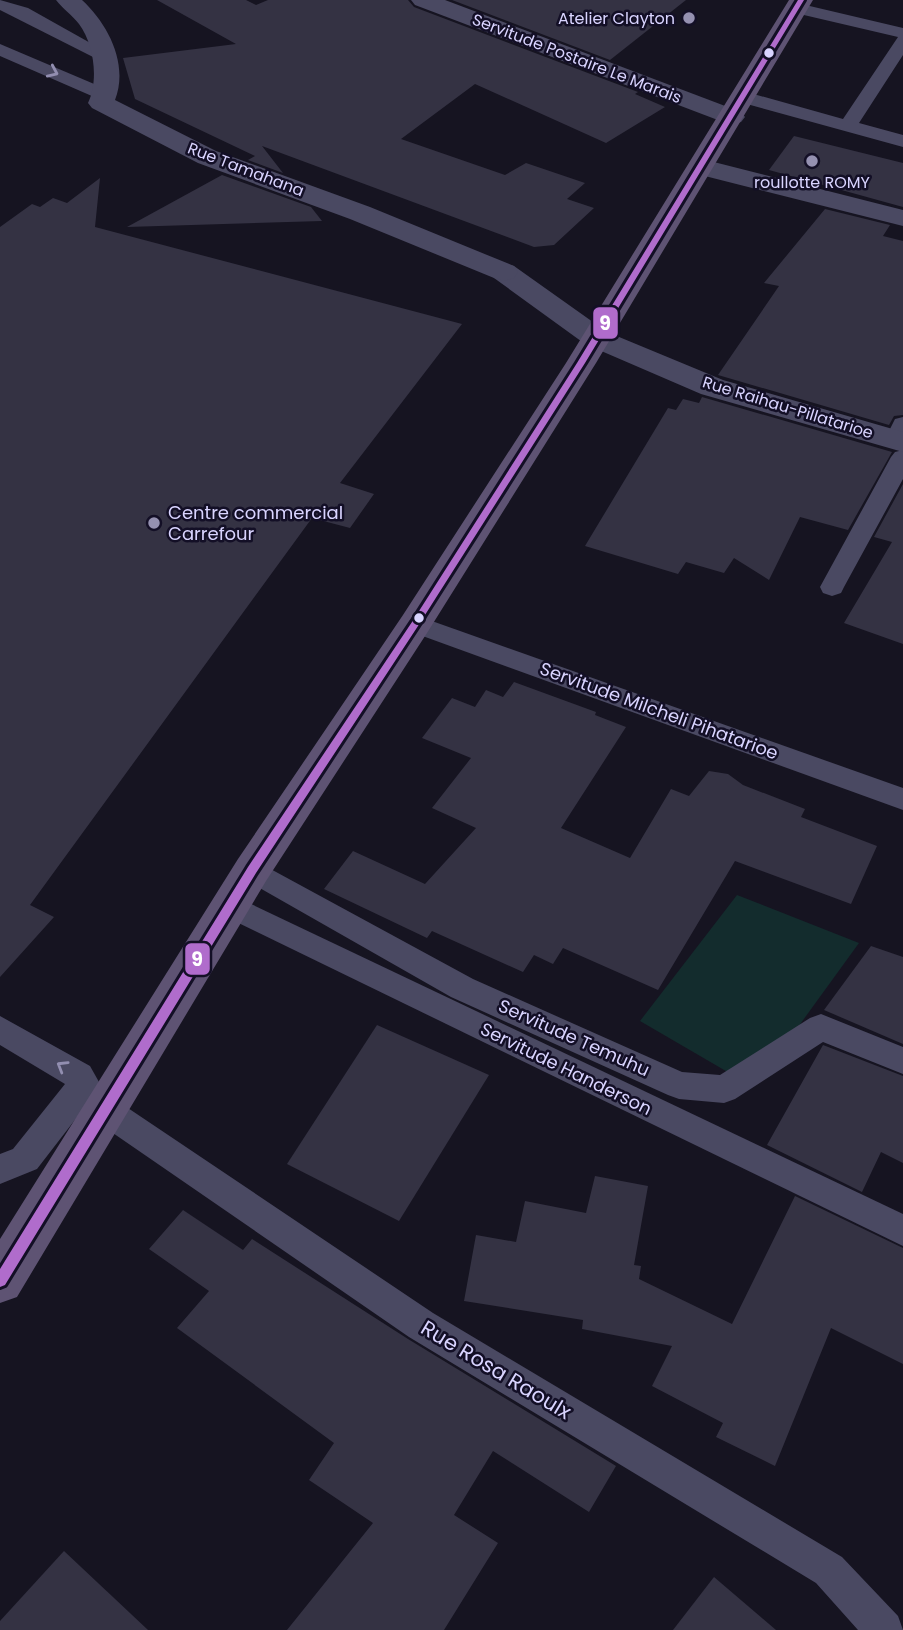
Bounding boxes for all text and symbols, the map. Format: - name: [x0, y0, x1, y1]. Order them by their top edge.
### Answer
- place label: Atelier Clayton: [558, 7, 675, 30]
- street label: Servitude Postaire Le Marais: [469, 8, 685, 109]
- marker: Atelier Clayton: [681, 10, 697, 26]
- unlabelled marker: [762, 46, 776, 60]
- one-way arrow: [46, 64, 58, 78]
- street label: Rue Tamahana: [184, 137, 307, 202]
- marker: roullotte ROMY: [804, 153, 820, 169]
- place label: roullotte ROMY: [754, 171, 871, 194]
- line badge: 9: [592, 306, 619, 340]
- text: 9: [599, 310, 611, 337]
- street label: Rue Raihau-Pillatarioe: [700, 371, 876, 444]
- place label: Centre commercial Carrefour: [168, 500, 343, 546]
- marker: Centre commercial Carrefour: [146, 515, 162, 531]
- unlabelled marker: [412, 611, 426, 625]
- street label: Servitude Milcheli Pihatarioe: [537, 656, 782, 765]
- line badge: 9: [184, 942, 211, 976]
- text: 9: [191, 946, 203, 973]
- street label: Servitude Temuhu: [495, 993, 654, 1082]
- street label: Servitude Handerson: [476, 1016, 656, 1121]
- one-way arrow: [56, 1061, 69, 1074]
- street label: Rue Rosa Raoulx: [416, 1313, 577, 1426]

